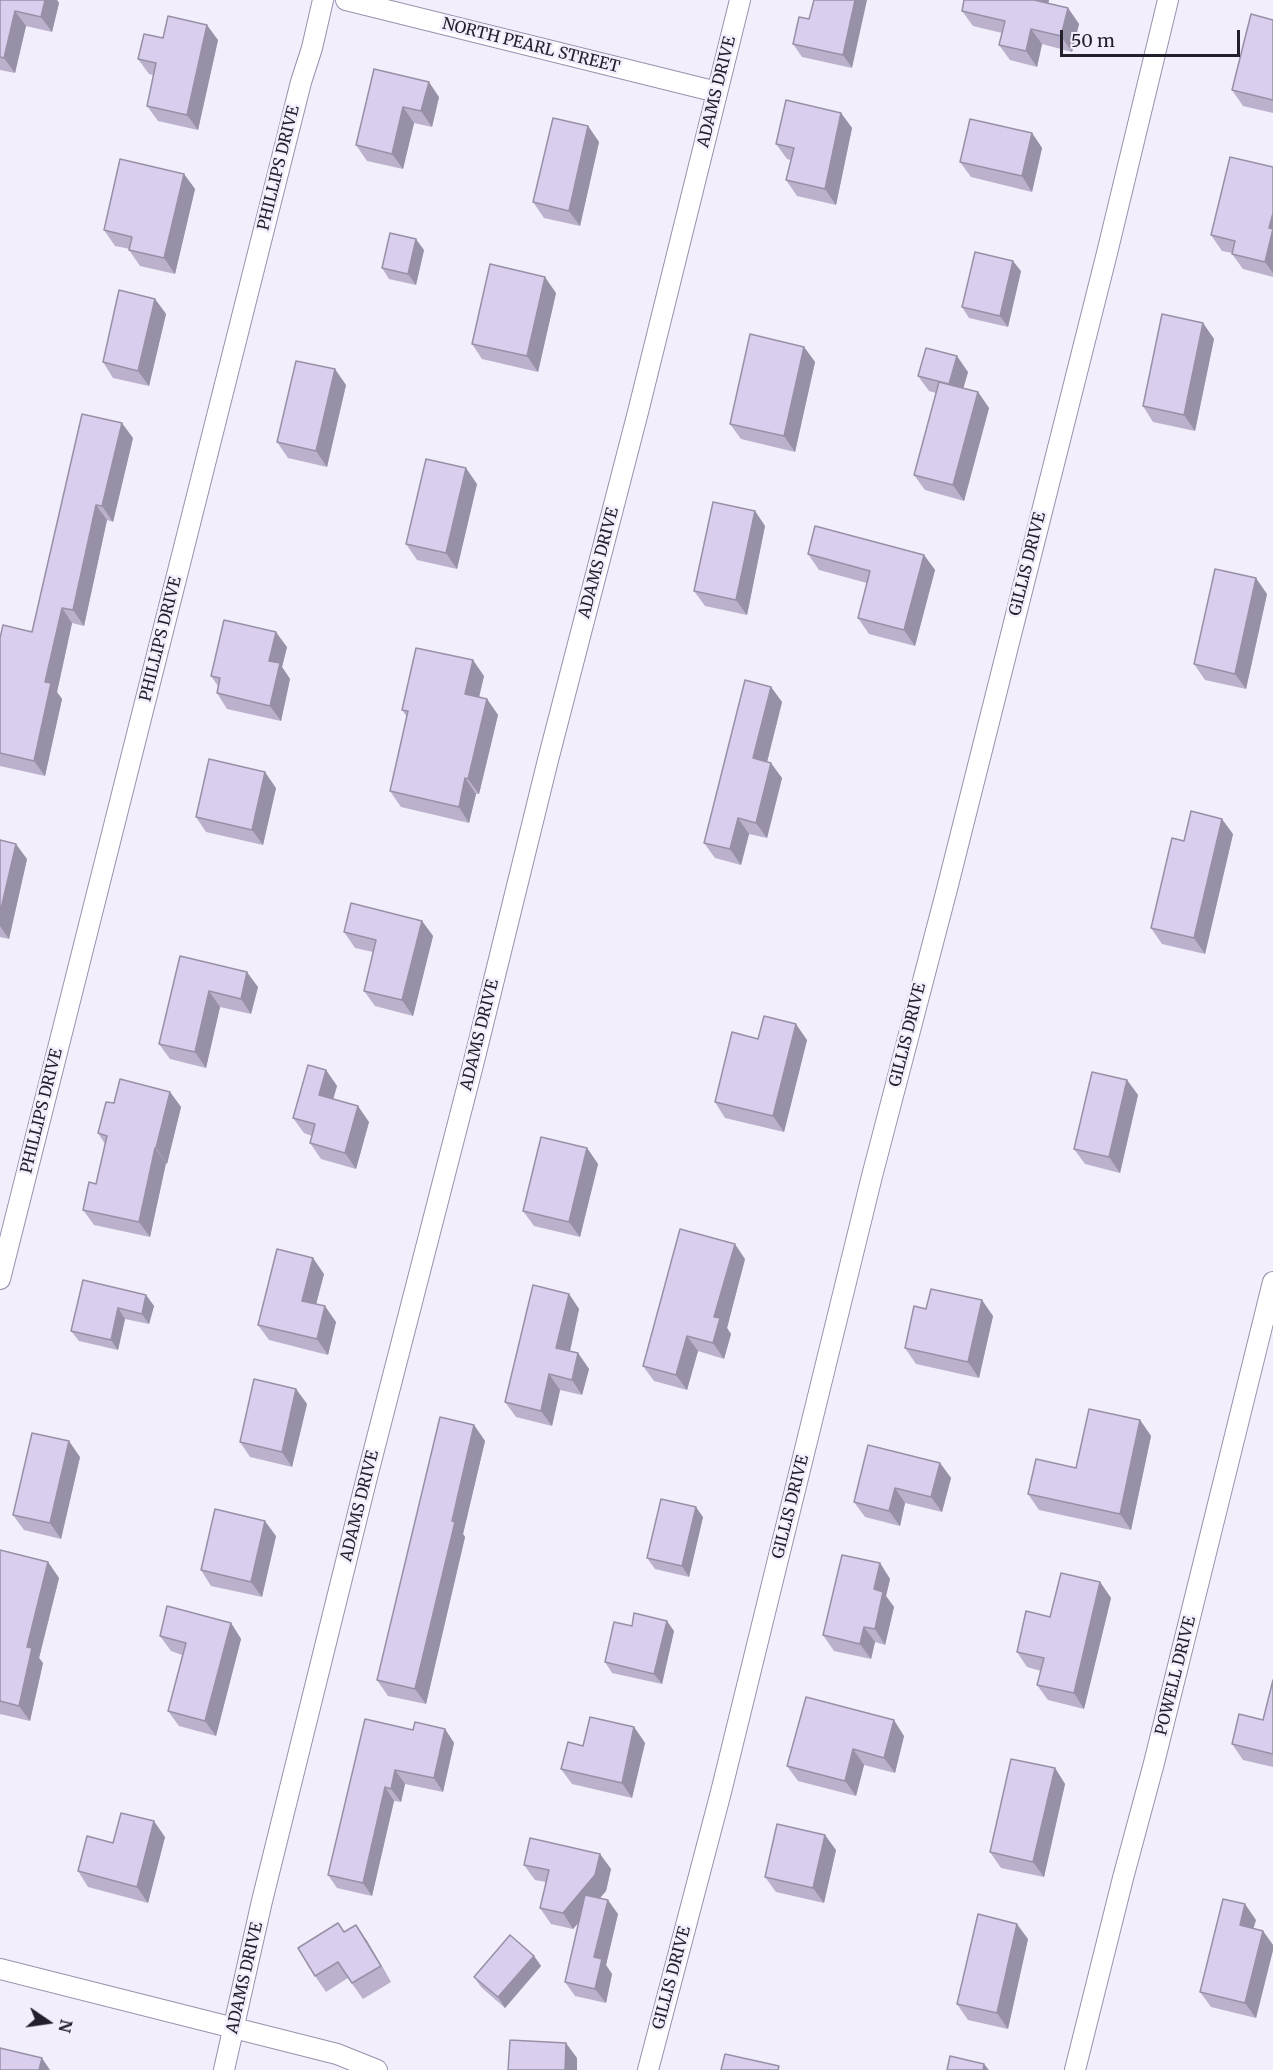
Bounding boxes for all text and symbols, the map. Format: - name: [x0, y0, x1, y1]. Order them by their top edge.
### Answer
- street label: NORTH PEARL STREET: [440, 15, 622, 77]
- scale bar: [1063, 18, 1243, 56]
- text: 50 m: [1071, 29, 1115, 52]
- street label: ADAMS DRIVE: [694, 35, 740, 149]
- street label: PHILLIPS DRIVE: [254, 104, 304, 232]
- street label: ADAMS DRIVE: [575, 506, 623, 620]
- street label: GILLIS DRIVE: [1006, 510, 1050, 618]
- street label: PHILLIPS DRIVE: [136, 575, 186, 703]
- street label: ADAMS DRIVE: [457, 978, 503, 1092]
- street label: GILLIS DRIVE: [886, 981, 930, 1089]
- street label: PHILLIPS DRIVE: [17, 1047, 67, 1175]
- street label: ADAMS DRIVE: [337, 1449, 383, 1563]
- street label: GILLIS DRIVE: [769, 1453, 813, 1561]
- street label: POWELL DRIVE: [1152, 1615, 1200, 1737]
- street label: ADAMS DRIVE: [223, 1920, 267, 2036]
- street label: GILLIS DRIVE: [649, 1924, 695, 2032]
- north arrow: [18, 1992, 78, 2052]
- text: N: [54, 2018, 77, 2034]

